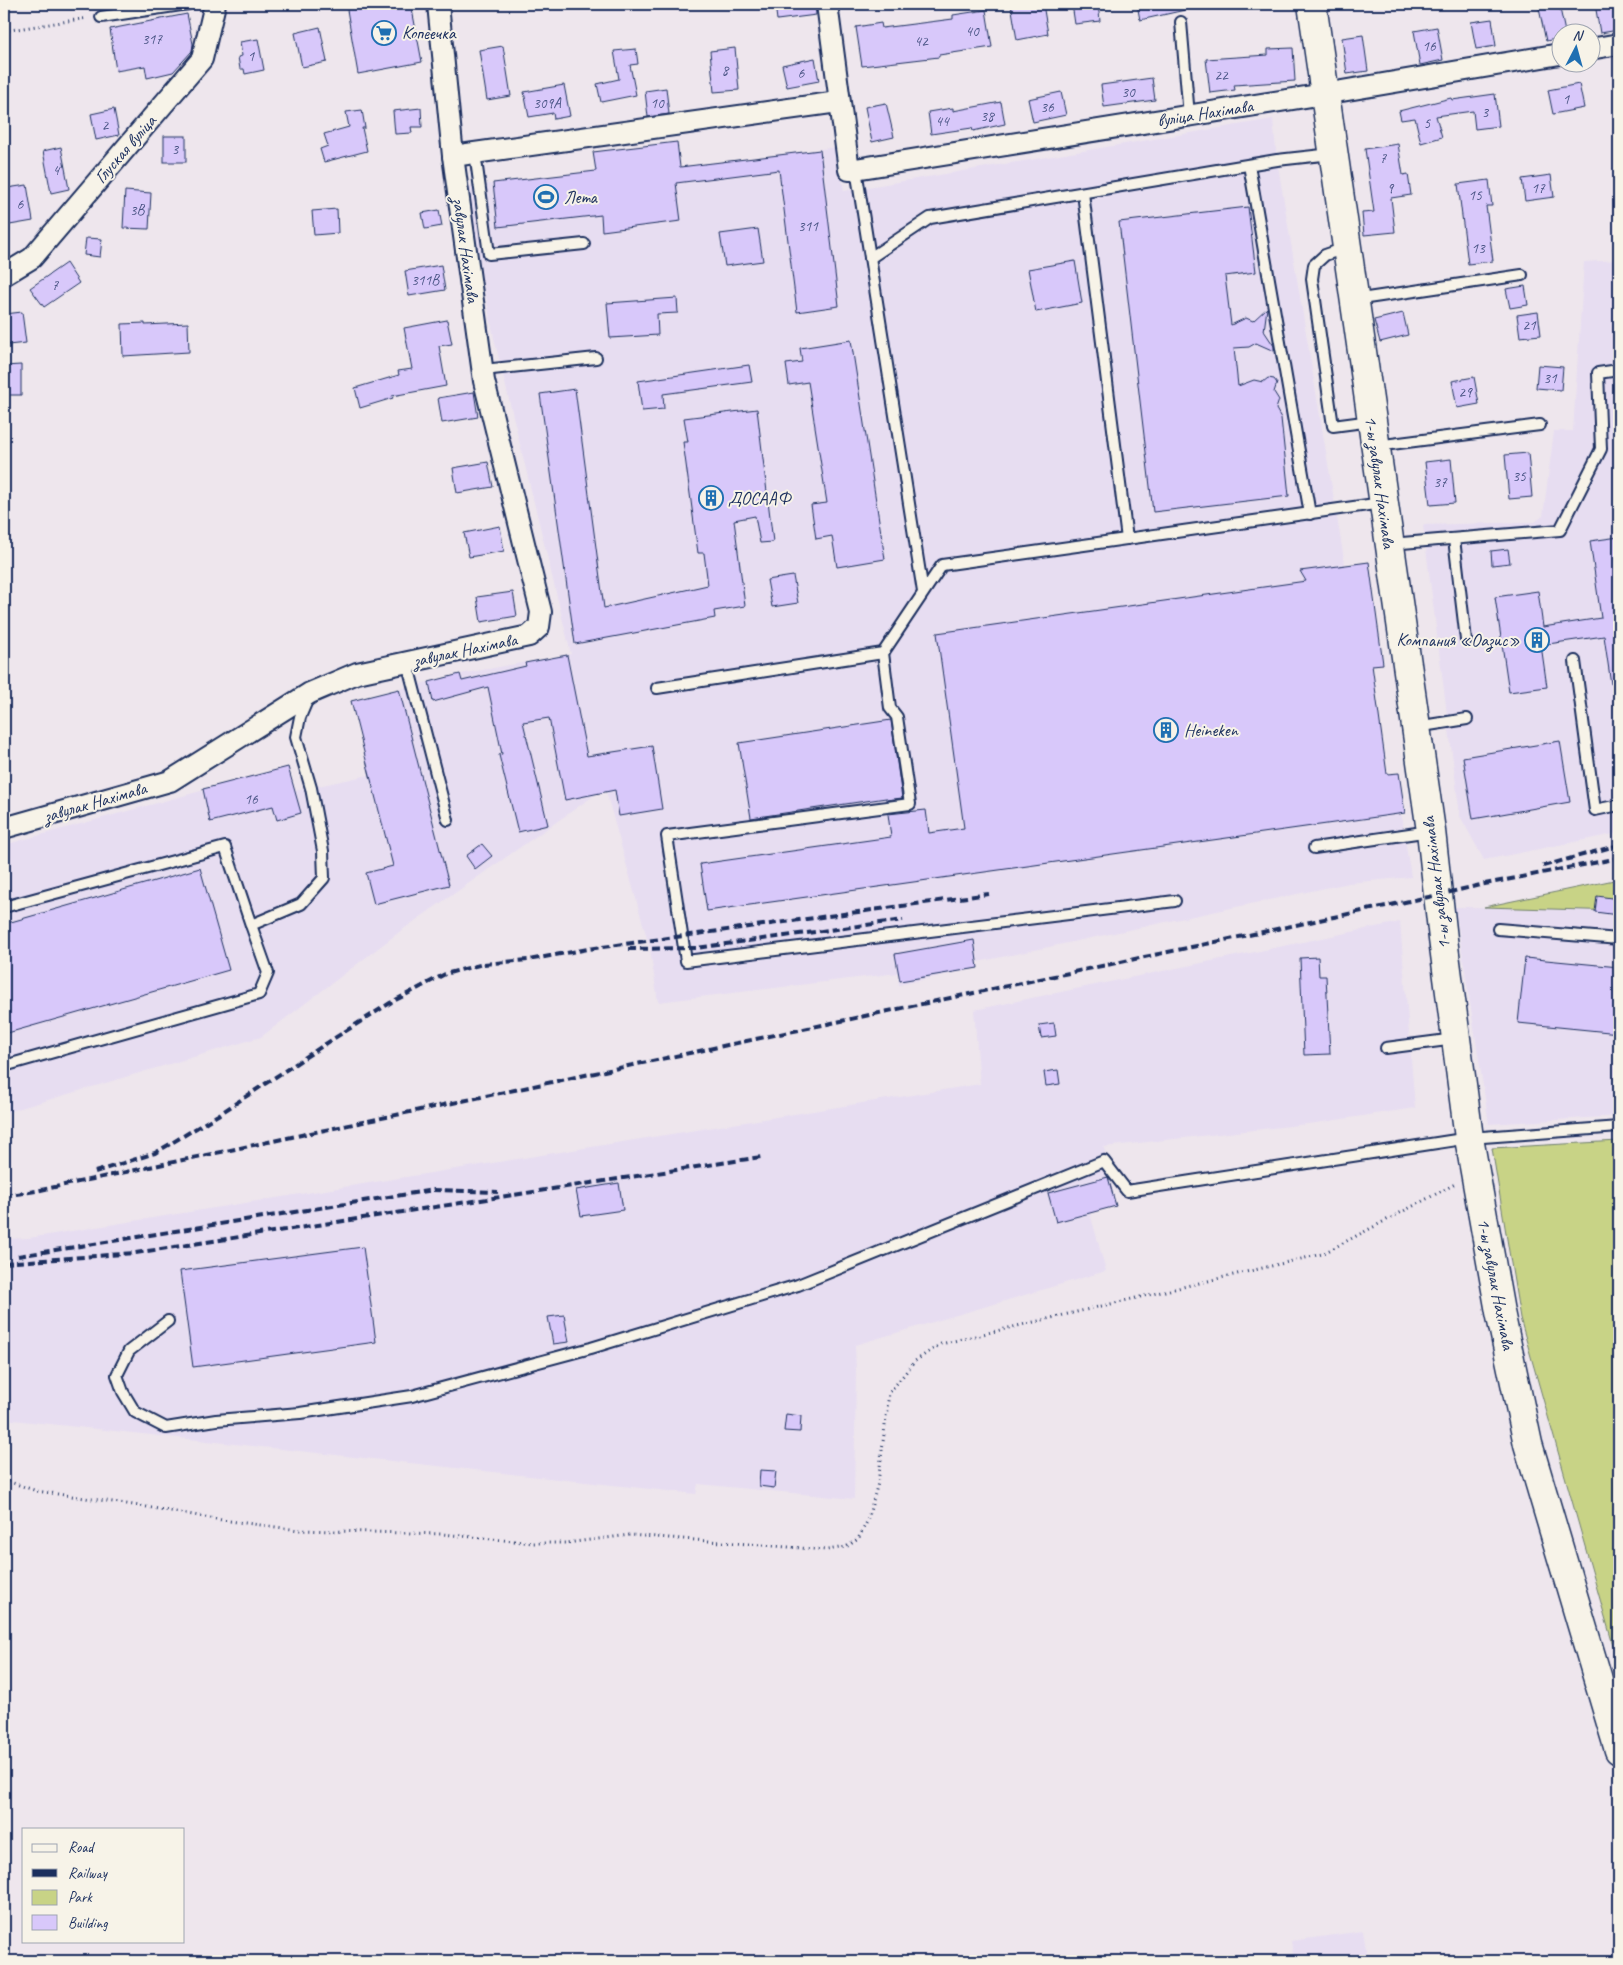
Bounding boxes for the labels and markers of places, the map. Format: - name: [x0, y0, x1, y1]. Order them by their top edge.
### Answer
- supermarket icon: Копеечка: [371, 20, 397, 46]
- place label: Копеечка: [402, 22, 457, 44]
- sports icon: Лета: [533, 184, 559, 210]
- place label: Лета: [564, 186, 599, 208]
- building icon: ДОСААФ: [698, 485, 724, 511]
- place label: ДОСААФ: [728, 487, 793, 509]
- building icon: Компания «Оазис»: [1524, 627, 1550, 653]
- place label: Компания «Оазис»: [1396, 629, 1520, 652]
- building icon: Heineken: [1153, 717, 1179, 743]
- place label: Heineken: [1184, 719, 1239, 741]

